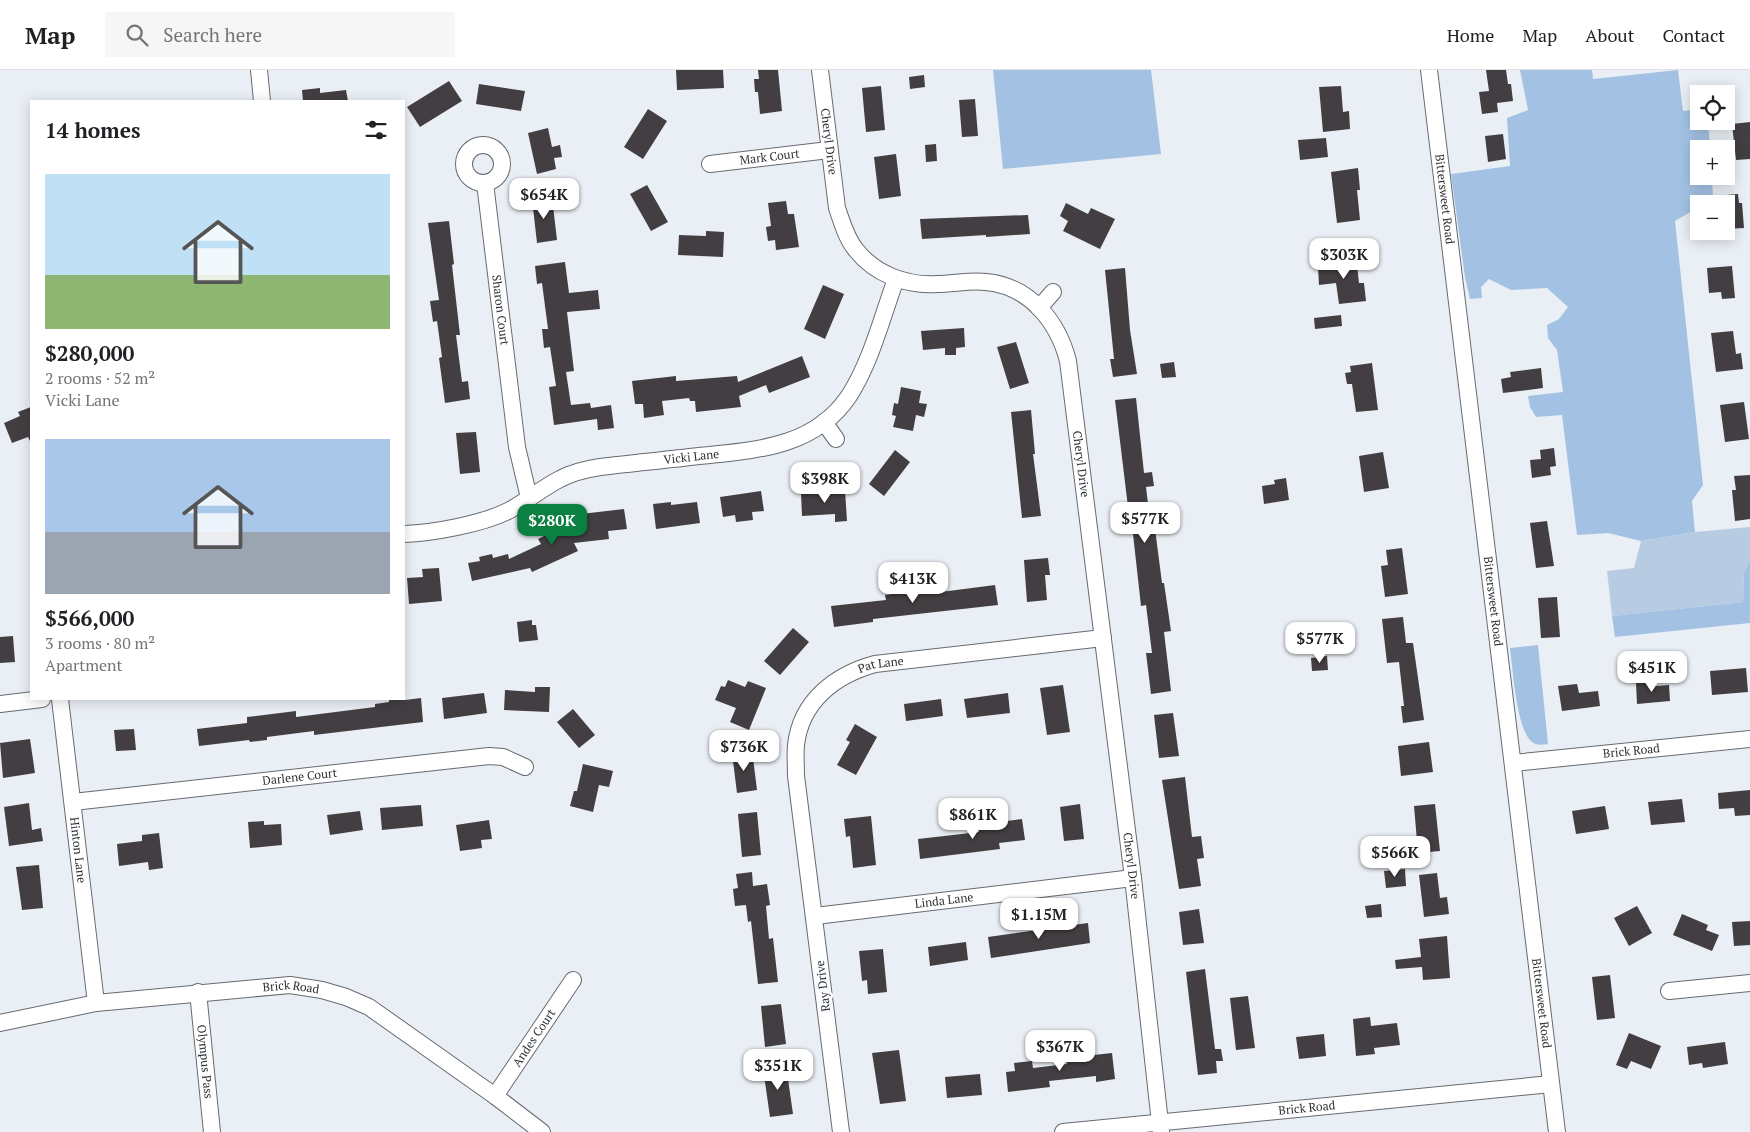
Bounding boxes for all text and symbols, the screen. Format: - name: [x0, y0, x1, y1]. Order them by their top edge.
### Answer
- search box: [105, 12, 455, 57]
- text: Map: [25, 19, 75, 51]
- icon: search: [123, 21, 151, 49]
- text: Search here: [163, 22, 262, 47]
- text: Home: [1447, 23, 1494, 47]
- text: Map: [1522, 23, 1557, 47]
- text: About: [1585, 23, 1634, 47]
- text: Contact: [1662, 23, 1725, 47]
- map controls: [1690, 85, 1735, 240]
- button: locate: [1690, 85, 1735, 130]
- street label: Cheryl Drive: [818, 107, 841, 176]
- text: 14 homes: [45, 116, 141, 144]
- icon: filters: [362, 116, 390, 144]
- button: +: [1690, 140, 1735, 185]
- street label: Mark Court: [739, 145, 801, 167]
- street label: Bittersweet Road: [1432, 153, 1458, 245]
- pin: $654K: [509, 178, 579, 220]
- text: $654K: [520, 183, 568, 205]
- button: −: [1690, 195, 1735, 240]
- icon: home: [173, 207, 263, 297]
- pin: $303K: [1309, 238, 1379, 280]
- text: $303K: [1320, 243, 1368, 265]
- street label: Sharon Court: [489, 274, 513, 347]
- text: $280,000: [45, 339, 134, 367]
- text: 2 rooms · 52 m²: [45, 367, 155, 389]
- text: Vicki Lane: [45, 389, 120, 411]
- street label: Cheryl Drive: [1070, 430, 1093, 498]
- street label: Vicki Lane: [663, 446, 720, 467]
- pin: $398K: [790, 462, 860, 504]
- text: $398K: [801, 467, 849, 489]
- icon: home: [173, 472, 263, 562]
- pin: $577K: [1110, 502, 1180, 544]
- pin: $280K: [517, 504, 587, 546]
- text: $577K: [1121, 507, 1169, 529]
- text: $280K: [528, 509, 576, 531]
- street label: Bittersweet Road: [1481, 555, 1506, 647]
- pin: $413K: [878, 562, 948, 604]
- text: $413K: [889, 567, 937, 589]
- text: $566,000: [45, 604, 134, 632]
- pin: $577K: [1285, 622, 1355, 664]
- text: $577K: [1296, 627, 1344, 649]
- text: 3 rooms · 80 m²: [45, 632, 155, 654]
- pin: $451K: [1617, 650, 1687, 693]
- street label: Pat Lane: [856, 653, 904, 676]
- text: Apartment: [45, 654, 122, 676]
- text: $451K: [1628, 656, 1676, 678]
- pin: $736K: [709, 730, 779, 772]
- text: $736K: [720, 735, 768, 757]
- street label: Brick Road: [1602, 740, 1661, 761]
- street label: Darlene Court: [261, 765, 338, 788]
- pin: $861K: [938, 798, 1008, 840]
- text: $861K: [949, 803, 997, 825]
- street label: Hinton Lane: [67, 816, 90, 884]
- street label: Cheryl Drive: [1120, 832, 1143, 900]
- pin: $566K: [1360, 836, 1430, 878]
- text: $566K: [1371, 841, 1419, 863]
- street label: Linda Lane: [914, 889, 974, 911]
- pin: $1.15M: [998, 898, 1080, 940]
- text: $1.15M: [1011, 903, 1067, 925]
- street label: Bittersweet Road: [1529, 957, 1555, 1049]
- street label: Ray Drive: [812, 960, 833, 1012]
- street label: Brick Road: [262, 977, 321, 997]
- street label: Andes Court: [509, 1006, 559, 1069]
- street label: Olympus Pass: [194, 1024, 217, 1099]
- pin: $367K: [1025, 1030, 1095, 1072]
- text: $367K: [1036, 1035, 1084, 1057]
- pin: $351K: [743, 1048, 813, 1091]
- text: $351K: [754, 1054, 802, 1076]
- street label: Brick Road: [1278, 1097, 1336, 1118]

